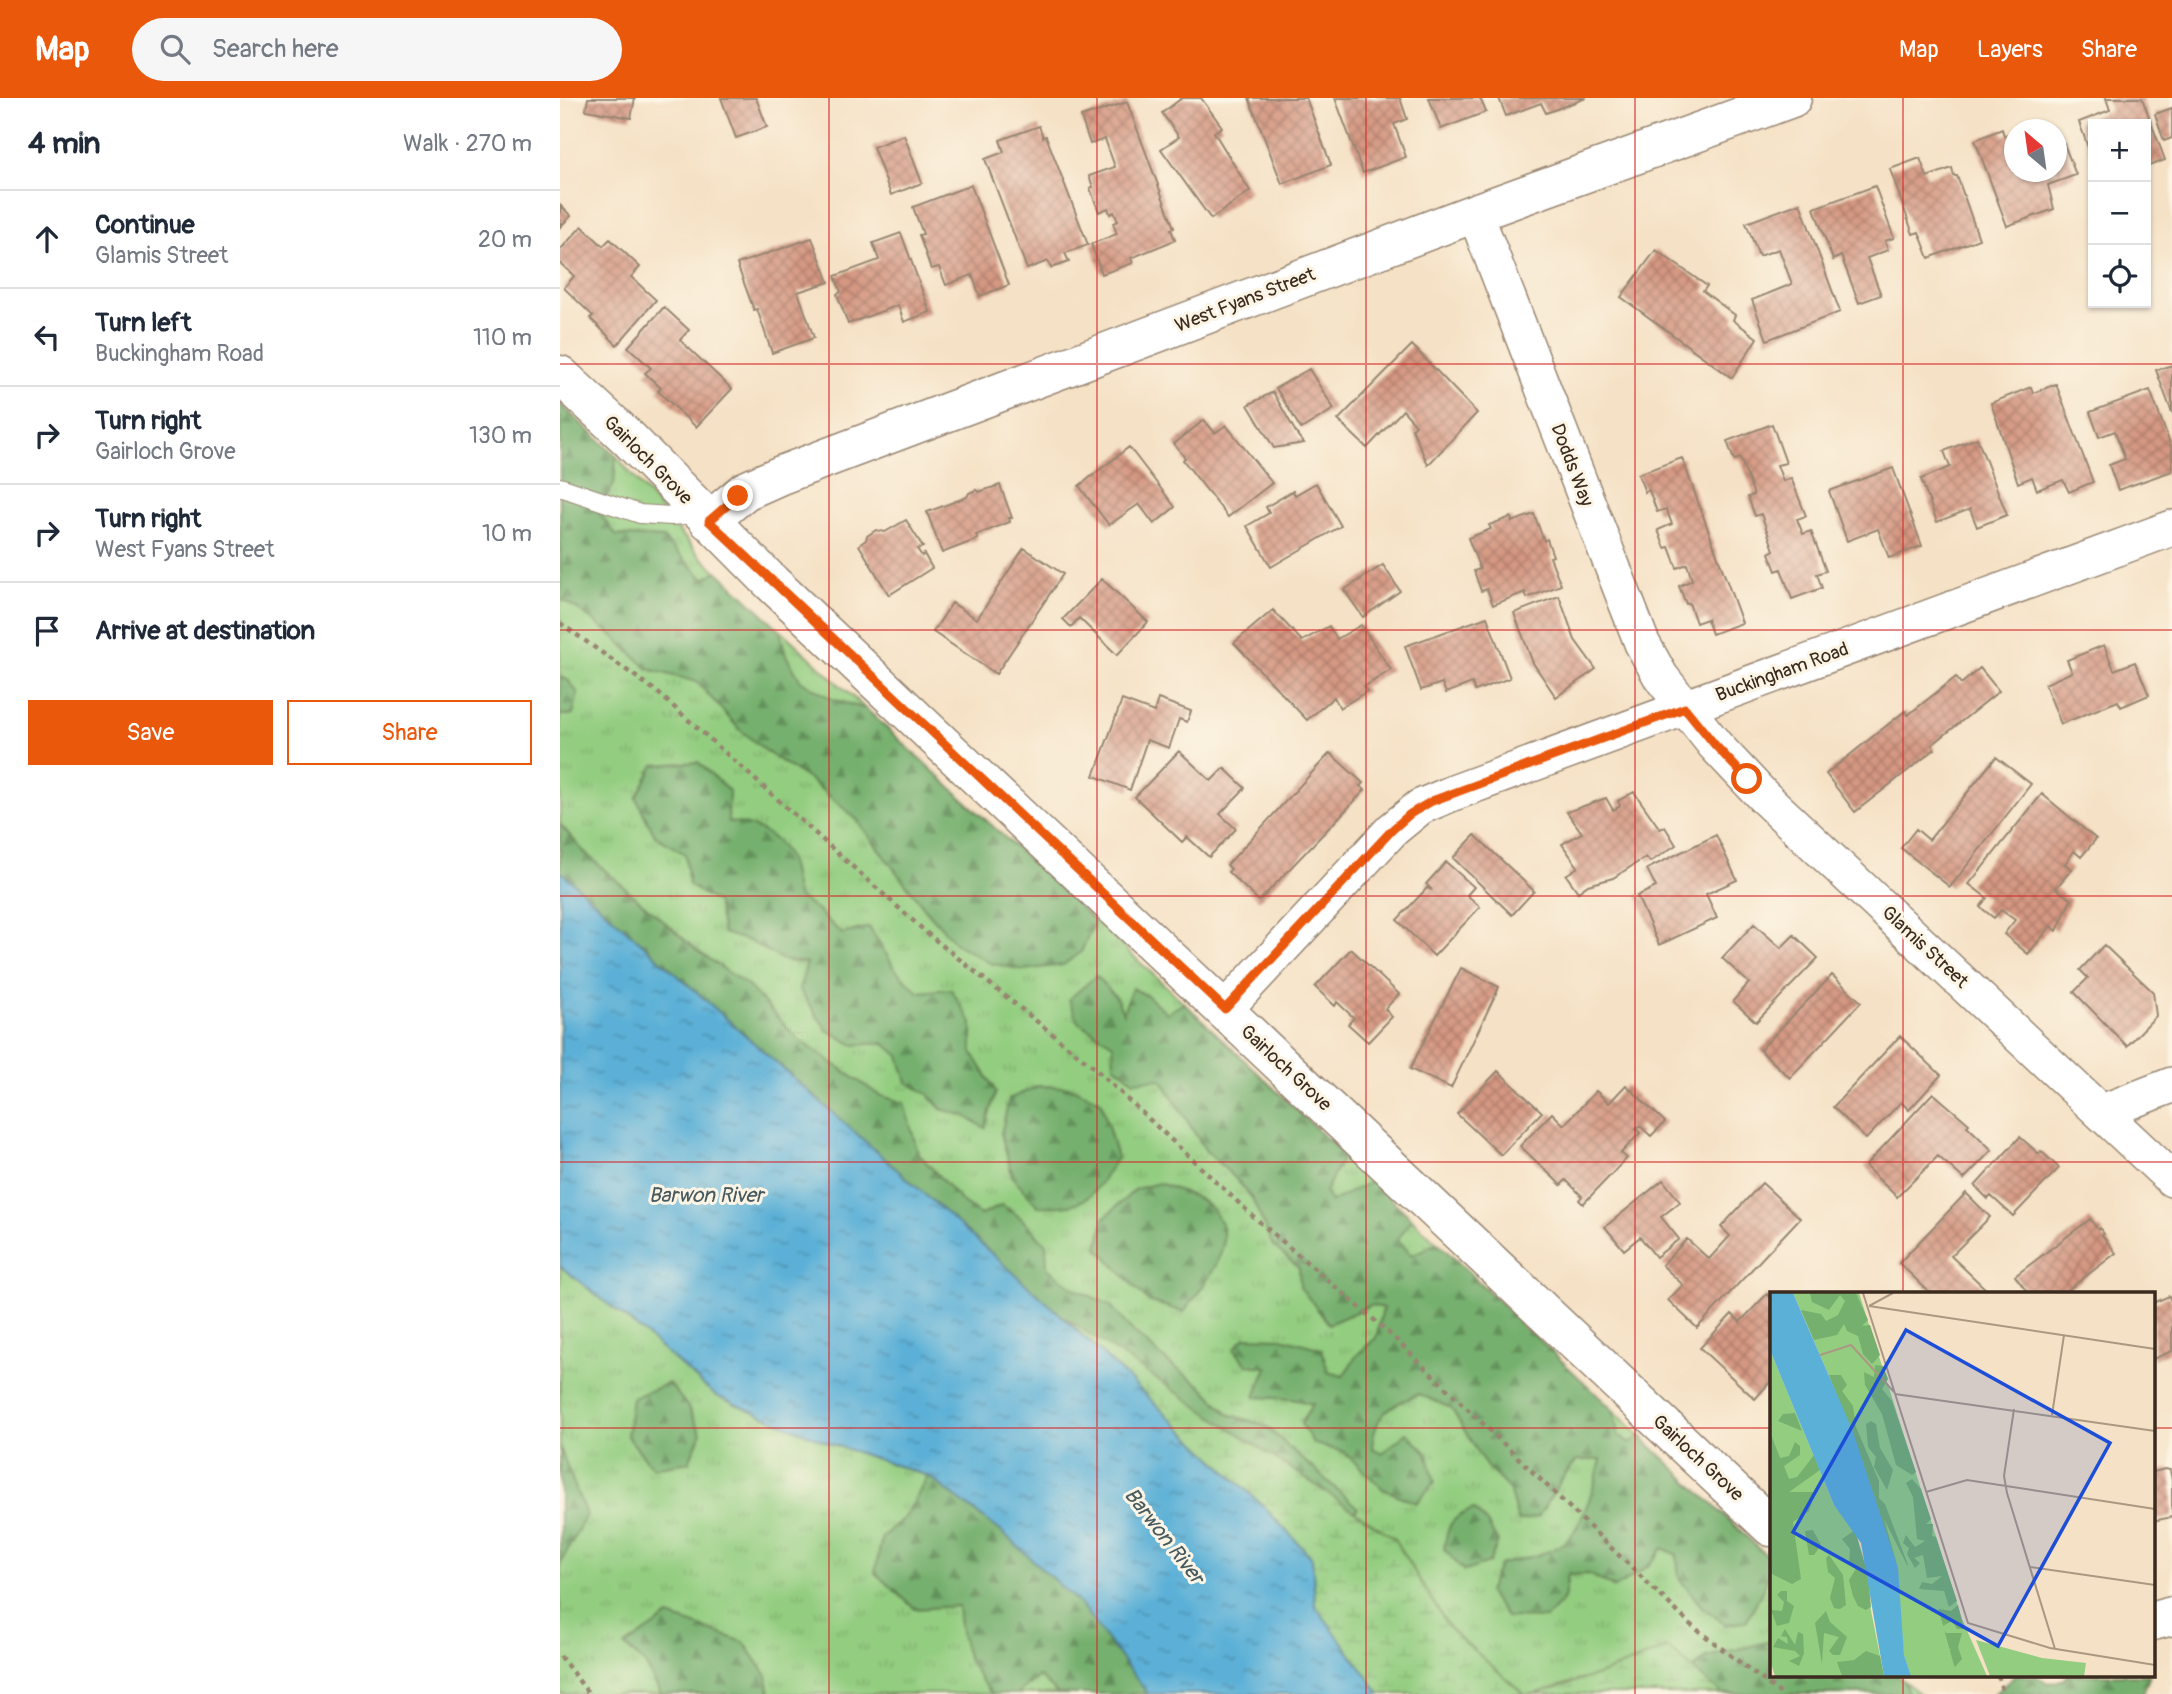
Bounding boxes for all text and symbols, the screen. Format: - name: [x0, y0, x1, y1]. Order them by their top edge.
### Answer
- search box: [132, 18, 622, 81]
- text: Map: [35, 29, 90, 70]
- icon: search: [156, 30, 194, 68]
- text: Search here: [212, 33, 339, 65]
- text: Map: [1899, 35, 1939, 64]
- text: Layers: [1977, 35, 2043, 64]
- text: Share: [2081, 35, 2137, 64]
- north arrow: [2004, 119, 2067, 182]
- map controls: [2088, 119, 2151, 308]
- button: +: [2088, 119, 2151, 182]
- text: 4 min: [28, 125, 101, 162]
- text: Walk · 270 m: [403, 129, 532, 158]
- button: −: [2088, 182, 2151, 245]
- text: Continue: [95, 209, 195, 241]
- icon: ahead: [28, 220, 66, 258]
- text: 20 m: [478, 225, 532, 254]
- text: Glamis Street: [95, 241, 228, 270]
- button: locate: [2088, 245, 2151, 308]
- street label: West Fyans Street: [1172, 262, 1319, 338]
- text: Turn left: [95, 307, 191, 339]
- icon: left: [28, 318, 66, 356]
- text: 110 m: [473, 323, 532, 352]
- text: Buckingham Road: [95, 339, 264, 368]
- text: Turn right: [95, 405, 201, 437]
- street label: Gairloch Grove: [598, 410, 698, 510]
- icon: right: [28, 416, 66, 454]
- street label: Dodds Way: [1545, 420, 1599, 510]
- text: 130 m: [469, 421, 532, 450]
- text: Gairloch Grove: [95, 437, 236, 466]
- route end: [722, 480, 753, 511]
- text: Turn right: [95, 503, 201, 535]
- icon: right: [28, 514, 66, 552]
- text: 10 m: [482, 519, 532, 548]
- text: West Fyans Street: [95, 535, 274, 564]
- icon: arrive: [28, 612, 66, 650]
- text: Arrive at destination: [95, 615, 315, 647]
- street label: Buckingham Road: [1712, 637, 1852, 707]
- button: Save: [28, 700, 273, 765]
- button: Share: [287, 700, 532, 765]
- route start: [1731, 763, 1762, 794]
- street label: Glamis Street: [1877, 901, 1974, 994]
- street label: Gairloch Grove: [1235, 1020, 1337, 1117]
- water label: Barwon River: [649, 1182, 766, 1209]
- inset map: [1770, 1292, 2154, 1676]
- street label: Gairloch Grove: [1647, 1410, 1749, 1507]
- water label: Barwon River: [1118, 1483, 1211, 1591]

